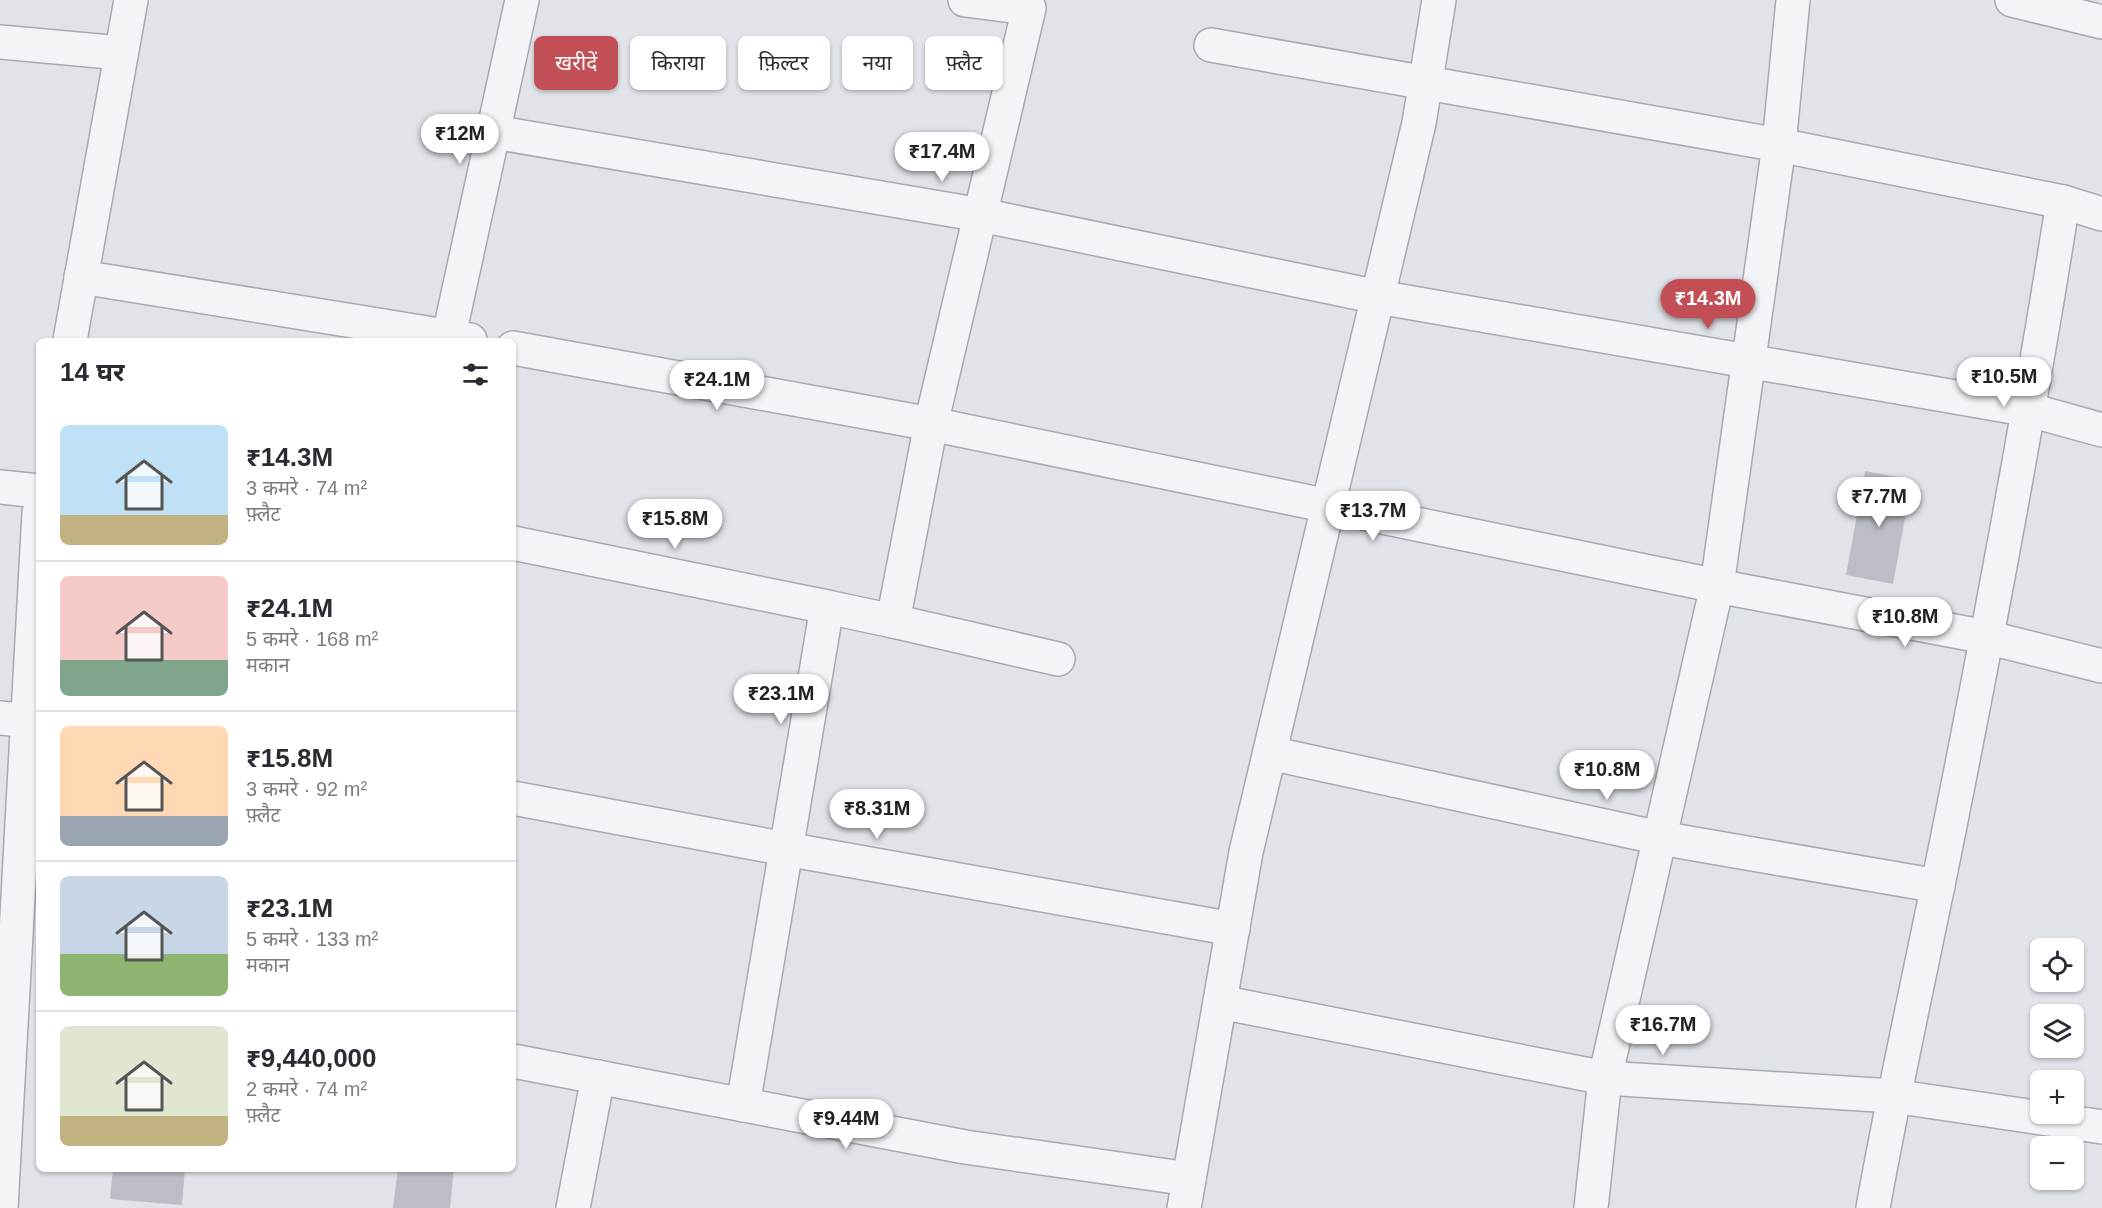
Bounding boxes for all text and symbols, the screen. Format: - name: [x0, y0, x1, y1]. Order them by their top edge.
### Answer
- chip: खरीदें: [534, 36, 618, 90]
- chip: किराया: [630, 36, 726, 90]
- chip: फ़िल्टर: [738, 36, 830, 90]
- chip: नया: [842, 36, 913, 90]
- chip: फ़्लैट: [925, 36, 1003, 90]
- pin: ₹12M: [424, 114, 496, 165]
- text: ₹12M: [435, 122, 485, 144]
- pin: ₹17.4M: [893, 132, 991, 183]
- text: ₹17.4M: [908, 140, 976, 162]
- pin: ₹14.3M: [1659, 279, 1757, 330]
- text: ₹14.3M: [1674, 287, 1742, 309]
- text: 14 घर: [60, 357, 124, 387]
- pin: ₹10.5M: [1955, 357, 2053, 408]
- icon: filters: [459, 358, 492, 391]
- pin: ₹24.1M: [668, 360, 766, 411]
- text: ₹10.5M: [1970, 365, 2038, 387]
- text: ₹24.1M: [683, 368, 751, 390]
- text: ₹14.3M: [246, 442, 333, 472]
- icon: home: [108, 449, 180, 521]
- text: 3 कमरे · 74 m²: [246, 477, 367, 499]
- pin: ₹7.7M: [1837, 477, 1921, 528]
- text: ₹7.7M: [1851, 485, 1907, 507]
- pin: ₹13.7M: [1324, 491, 1422, 542]
- pin: ₹15.8M: [626, 499, 724, 550]
- text: ₹13.7M: [1339, 499, 1407, 521]
- text: फ़्लैट: [246, 503, 281, 525]
- text: ₹15.8M: [641, 507, 709, 529]
- text: ₹24.1M: [246, 593, 333, 623]
- pin: ₹10.8M: [1856, 597, 1954, 648]
- icon: home: [108, 600, 180, 672]
- text: ₹10.8M: [1871, 605, 1939, 627]
- text: 5 कमरे · 168 m²: [246, 628, 378, 650]
- text: मकान: [246, 654, 290, 676]
- pin: ₹23.1M: [732, 674, 830, 725]
- text: ₹23.1M: [747, 682, 815, 704]
- text: ₹15.8M: [246, 743, 333, 773]
- icon: home: [108, 750, 180, 822]
- pin: ₹10.8M: [1558, 750, 1656, 801]
- text: ₹10.8M: [1573, 758, 1641, 780]
- text: 3 कमरे · 92 m²: [246, 778, 367, 800]
- pin: ₹8.31M: [828, 789, 926, 840]
- text: ₹8.31M: [843, 797, 911, 819]
- text: फ़्लैट: [246, 804, 281, 826]
- text: ₹23.1M: [246, 893, 333, 923]
- icon: home: [108, 900, 180, 972]
- text: 5 कमरे · 133 m²: [246, 928, 378, 950]
- map controls: [2030, 938, 2084, 1190]
- button: locate: [2030, 938, 2084, 992]
- text: मकान: [246, 954, 290, 976]
- button: layers: [2030, 1004, 2084, 1058]
- pin: ₹16.7M: [1614, 1005, 1712, 1056]
- text: ₹16.7M: [1629, 1013, 1697, 1035]
- text: ₹9,440,000: [246, 1043, 377, 1073]
- icon: home: [108, 1050, 180, 1122]
- button: +: [2030, 1070, 2084, 1124]
- text: 2 कमरे · 74 m²: [246, 1078, 367, 1100]
- pin: ₹9.44M: [797, 1099, 895, 1150]
- text: फ़्लैट: [246, 1104, 281, 1126]
- text: ₹9.44M: [812, 1107, 880, 1129]
- button: −: [2030, 1136, 2084, 1190]

